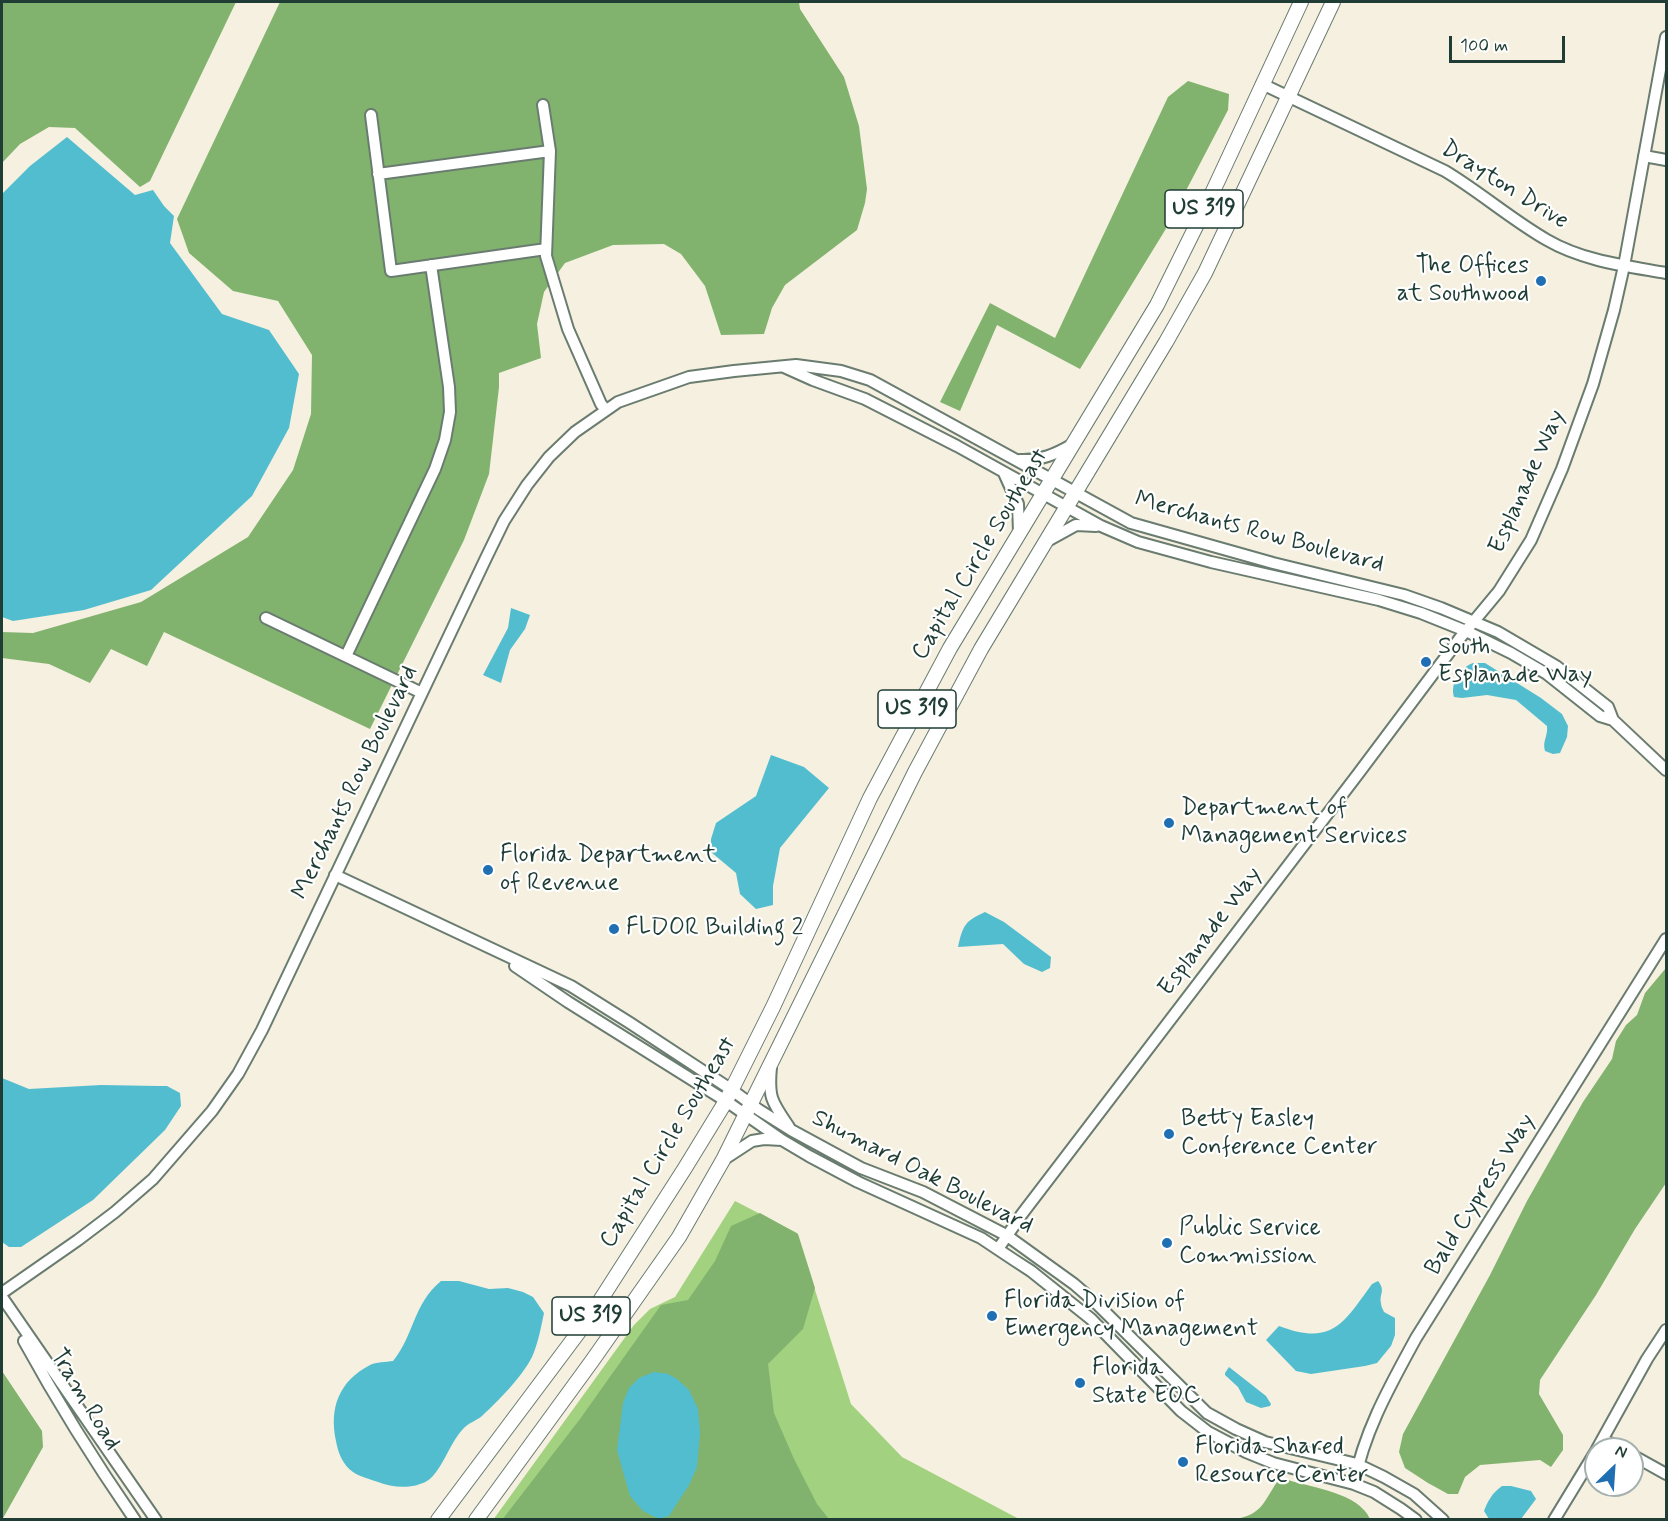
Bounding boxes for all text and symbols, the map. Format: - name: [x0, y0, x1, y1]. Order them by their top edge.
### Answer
- scale bar: [1452, 24, 1568, 62]
- text: 100 m: [1460, 34, 1508, 58]
- street label: Drayton Drive: [1435, 135, 1573, 237]
- road number: US 319: [1165, 190, 1243, 228]
- place label: The Offices at Southwood: [1397, 253, 1529, 309]
- marker: The Offices at Southwood: [1534, 274, 1548, 288]
- street label: Esplanade Way: [1483, 406, 1573, 558]
- street label: Capital Circle Southeast: [907, 444, 1055, 666]
- street label: Merchants Row Boulevard: [1131, 486, 1387, 580]
- place label: South Esplanade Way: [1438, 634, 1592, 690]
- marker: South Esplanade Way: [1419, 655, 1433, 669]
- street label: Merchants Row Boulevard: [287, 661, 425, 905]
- road number: US 319: [878, 690, 956, 728]
- place label: Department of Management Services: [1181, 795, 1407, 851]
- marker: Department of Management Services: [1162, 816, 1176, 830]
- place label: Florida Department of Revenue: [500, 842, 717, 898]
- street label: Esplanade Way: [1153, 862, 1269, 1002]
- marker: Florida Department of Revenue: [481, 863, 495, 877]
- place label: FLDOR Building 2: [626, 915, 803, 943]
- marker: FLDOR Building 2: [607, 922, 621, 936]
- street label: Capital Circle Southeast: [595, 1032, 743, 1254]
- street label: Shumard Oak Boulevard: [806, 1105, 1038, 1241]
- place label: Betty Easley Conference Center: [1181, 1106, 1378, 1162]
- street label: Bald Cypress Way: [1420, 1109, 1542, 1281]
- marker: Betty Easley Conference Center: [1162, 1127, 1176, 1141]
- place label: Public Service Commission: [1179, 1215, 1321, 1271]
- marker: Public Service Commission: [1160, 1236, 1174, 1250]
- place label: Florida Division of Emergency Management: [1004, 1288, 1258, 1344]
- road number: US 319: [552, 1297, 630, 1335]
- marker: Florida Division of Emergency Management: [985, 1309, 999, 1323]
- street label: Tram Road: [42, 1344, 126, 1456]
- place label: Florida State EOC: [1092, 1355, 1201, 1411]
- marker: Florida State EOC: [1073, 1376, 1087, 1390]
- place label: Florida Shared Resource Center: [1195, 1434, 1368, 1490]
- north arrow: [1584, 1437, 1644, 1497]
- text: N: [1612, 1440, 1630, 1464]
- marker: Florida Shared Resource Center: [1176, 1455, 1190, 1469]

